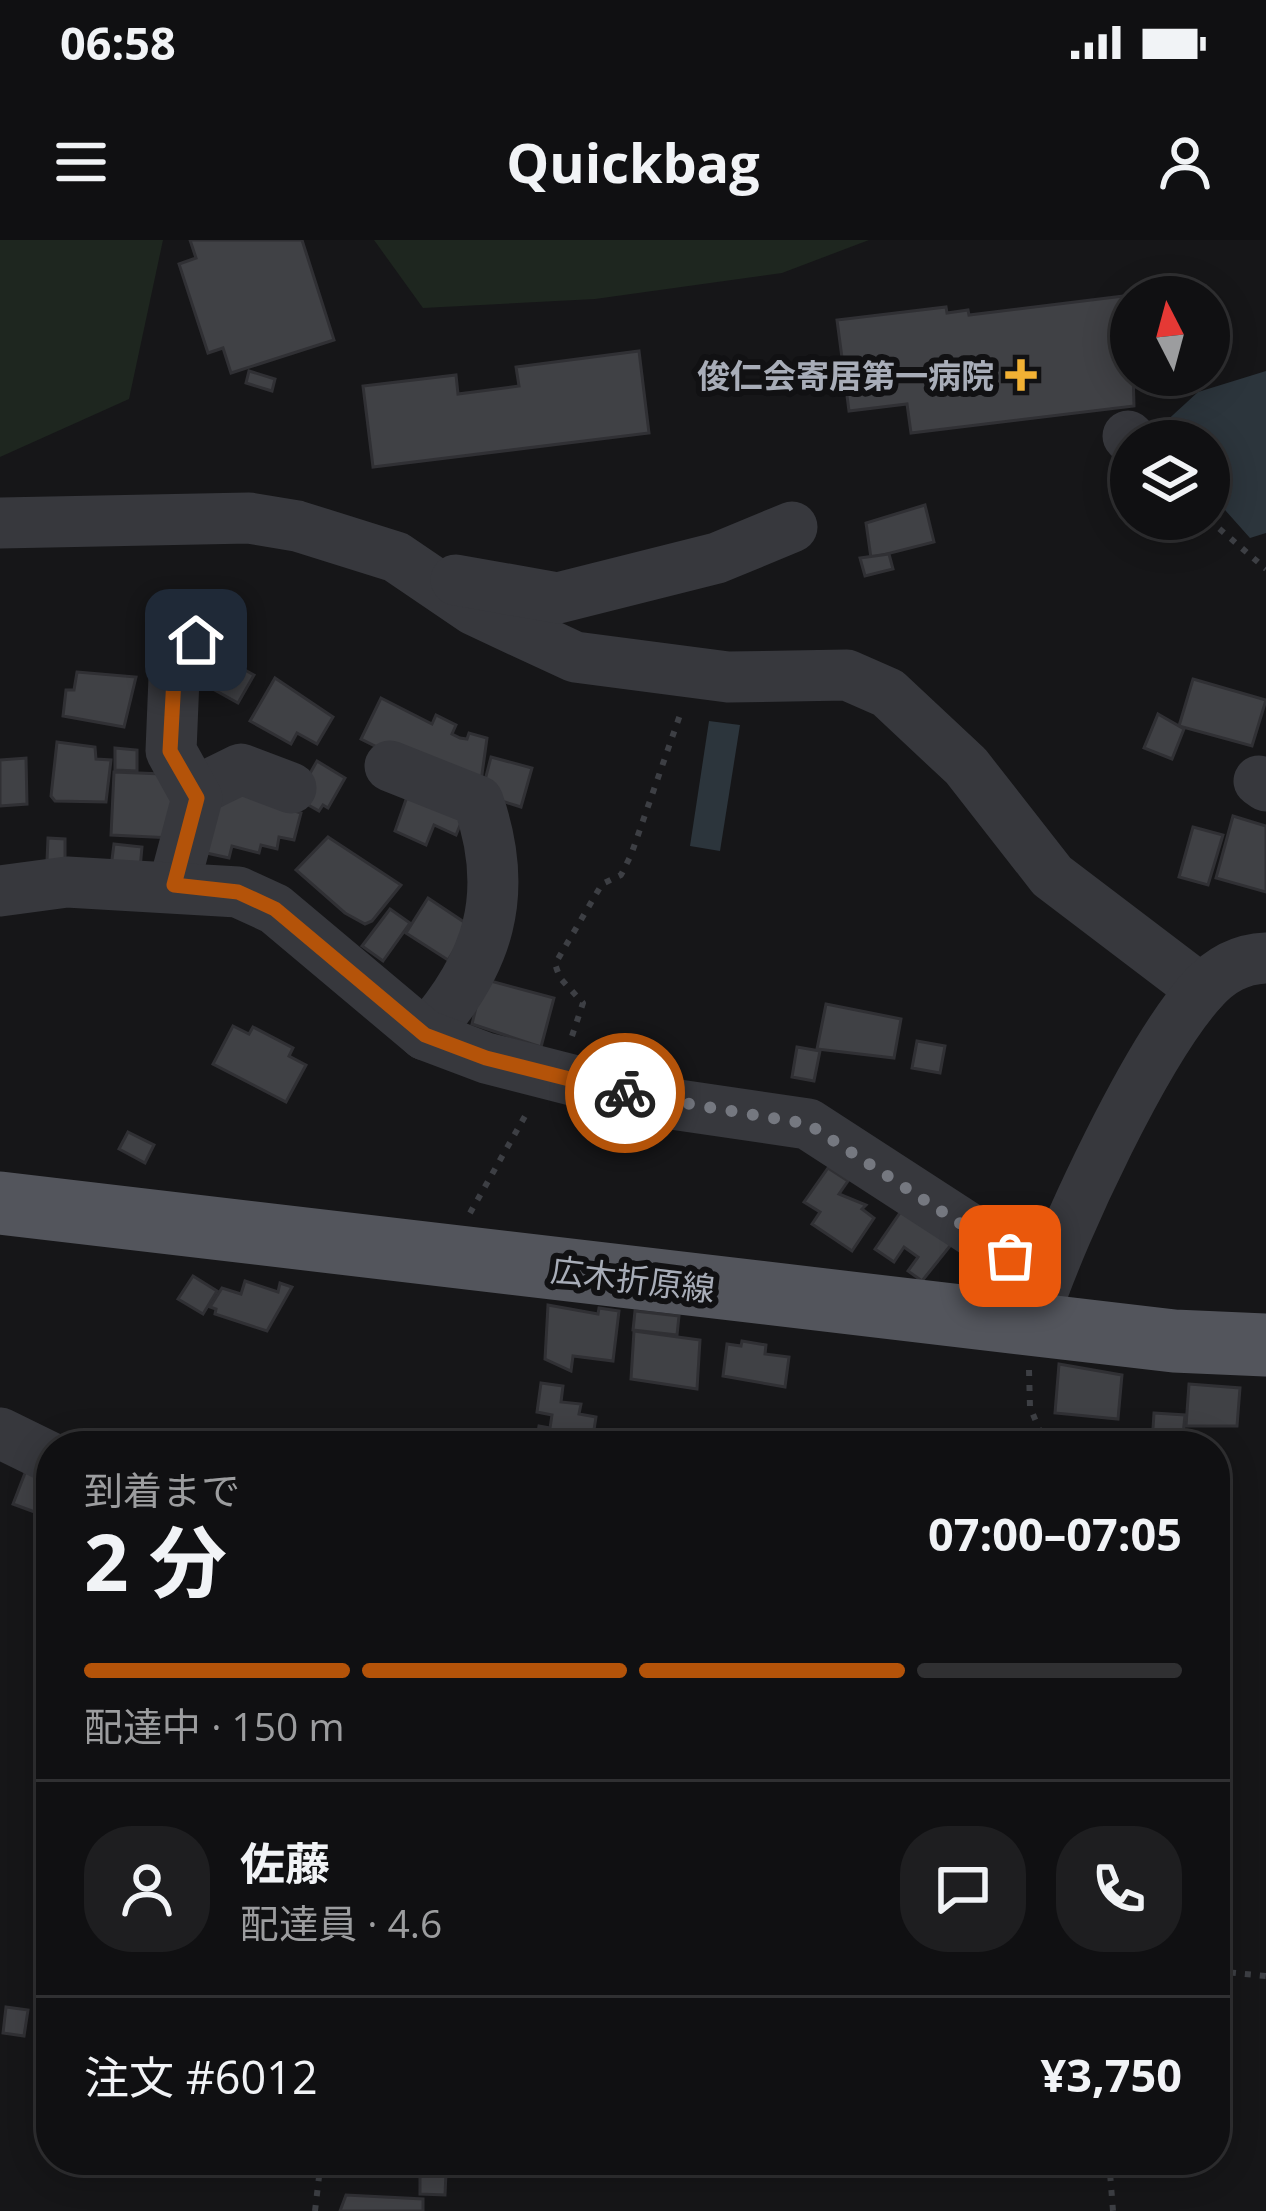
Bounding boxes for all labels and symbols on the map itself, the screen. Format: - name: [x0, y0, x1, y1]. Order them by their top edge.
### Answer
- north arrow: [1110, 276, 1230, 396]
- place label: 俊仁会寄居第一病院: [697, 353, 994, 398]
- marker: 俊仁会寄居第一病院: [1005, 359, 1037, 391]
- pin: [145, 589, 247, 691]
- courier: [565, 1033, 685, 1153]
- pin: [959, 1205, 1061, 1307]
- street label: 広木折原線: [548, 1247, 718, 1311]

